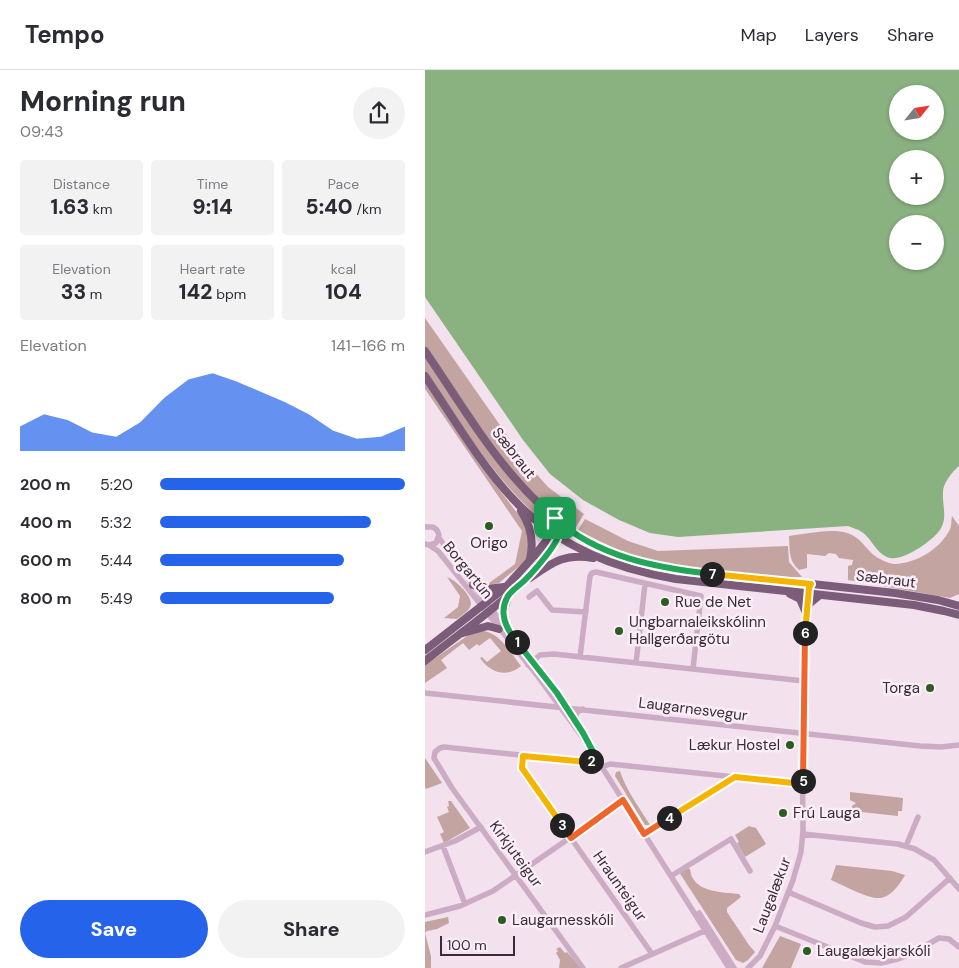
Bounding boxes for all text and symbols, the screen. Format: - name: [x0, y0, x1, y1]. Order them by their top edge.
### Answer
- text: Tempo: [25, 19, 105, 50]
- text: Map: [741, 23, 777, 47]
- text: Layers: [805, 23, 859, 47]
- text: Share: [887, 23, 934, 47]
- text: Morning run: [20, 83, 186, 120]
- north arrow: [889, 85, 944, 140]
- map controls: [889, 85, 944, 270]
- button: share: [353, 87, 405, 139]
- text: 09:43: [20, 121, 63, 142]
- button: +: [889, 150, 944, 205]
- text: Distance: [53, 175, 110, 193]
- text: Time: [197, 175, 228, 193]
- text: Pace: [328, 175, 359, 193]
- text: 1.63: [51, 193, 89, 221]
- text: 9:14: [192, 193, 233, 221]
- text: 5:40: [306, 193, 353, 221]
- text: km: [89, 200, 112, 218]
- text: /km: [353, 200, 381, 218]
- button: −: [889, 215, 944, 270]
- text: Elevation: [52, 260, 111, 278]
- text: Heart rate: [180, 260, 245, 278]
- text: kcal: [331, 260, 356, 278]
- text: 33: [61, 278, 86, 306]
- text: 142: [179, 278, 212, 306]
- text: 104: [325, 278, 362, 306]
- text: m: [86, 285, 102, 303]
- text: bpm: [212, 285, 246, 303]
- text: Elevation: [20, 335, 87, 356]
- text: 141–166 m: [331, 335, 405, 356]
- street label: Sæbraut: [488, 423, 540, 483]
- text: 200 m: [20, 474, 71, 495]
- text: 5:20: [100, 474, 133, 495]
- pin: [534, 497, 576, 539]
- icon: arrive: [541, 504, 569, 532]
- text: 400 m: [20, 512, 72, 533]
- text: 5:32: [100, 512, 132, 533]
- marker: Origo: [483, 520, 495, 532]
- place label: Origo: [470, 533, 508, 553]
- street label: Borgartún: [439, 537, 497, 603]
- text: 600 m: [20, 550, 72, 571]
- text: 5:44: [100, 550, 132, 571]
- pin: 7: [699, 562, 725, 586]
- text: 7: [709, 565, 716, 583]
- street label: Sæbraut: [855, 565, 917, 593]
- text: 800 m: [20, 588, 71, 609]
- text: 5:49: [100, 588, 133, 609]
- place label: Rue de Net: [675, 592, 752, 612]
- marker: Rue de Net: [659, 596, 671, 608]
- place label: Ungbarnaleikskólinn Hallgerðargötu: [629, 612, 766, 649]
- pin: 6: [793, 620, 817, 646]
- text: 6: [801, 624, 810, 642]
- marker: Ungbarnaleikskólinn Hallgerðargötu: [613, 625, 625, 637]
- pin: 1: [505, 630, 529, 654]
- text: 1: [515, 633, 520, 651]
- place label: Torga: [882, 678, 920, 698]
- marker: Torga: [924, 682, 936, 694]
- street label: Laugarnesvegur: [637, 692, 749, 726]
- place label: Lækur Hostel: [689, 735, 780, 755]
- marker: Lækur Hostel: [784, 739, 796, 751]
- pin: 2: [579, 748, 603, 774]
- text: 2: [587, 752, 596, 770]
- pin: 5: [791, 768, 815, 794]
- text: 5: [799, 772, 808, 790]
- place label: Frú Lauga: [793, 803, 860, 823]
- pin: 4: [657, 806, 681, 830]
- marker: Frú Lauga: [777, 807, 789, 819]
- text: 4: [665, 809, 674, 827]
- pin: 3: [549, 812, 575, 838]
- text: 3: [558, 816, 567, 834]
- street label: Kirkjuteigur: [485, 817, 547, 892]
- street label: Hraunteigur: [588, 847, 652, 925]
- street label: Laugalækur: [748, 854, 796, 936]
- button: Save: [20, 900, 208, 958]
- button: Share: [218, 900, 405, 958]
- place label: Laugarnesskóli: [512, 910, 614, 930]
- marker: Laugarnesskóli: [496, 914, 508, 926]
- scale bar: [440, 933, 515, 956]
- text: 100 m: [447, 936, 487, 954]
- place label: Laugalækjarskóli: [817, 941, 931, 961]
- marker: Laugalækjarskóli: [801, 945, 813, 957]

